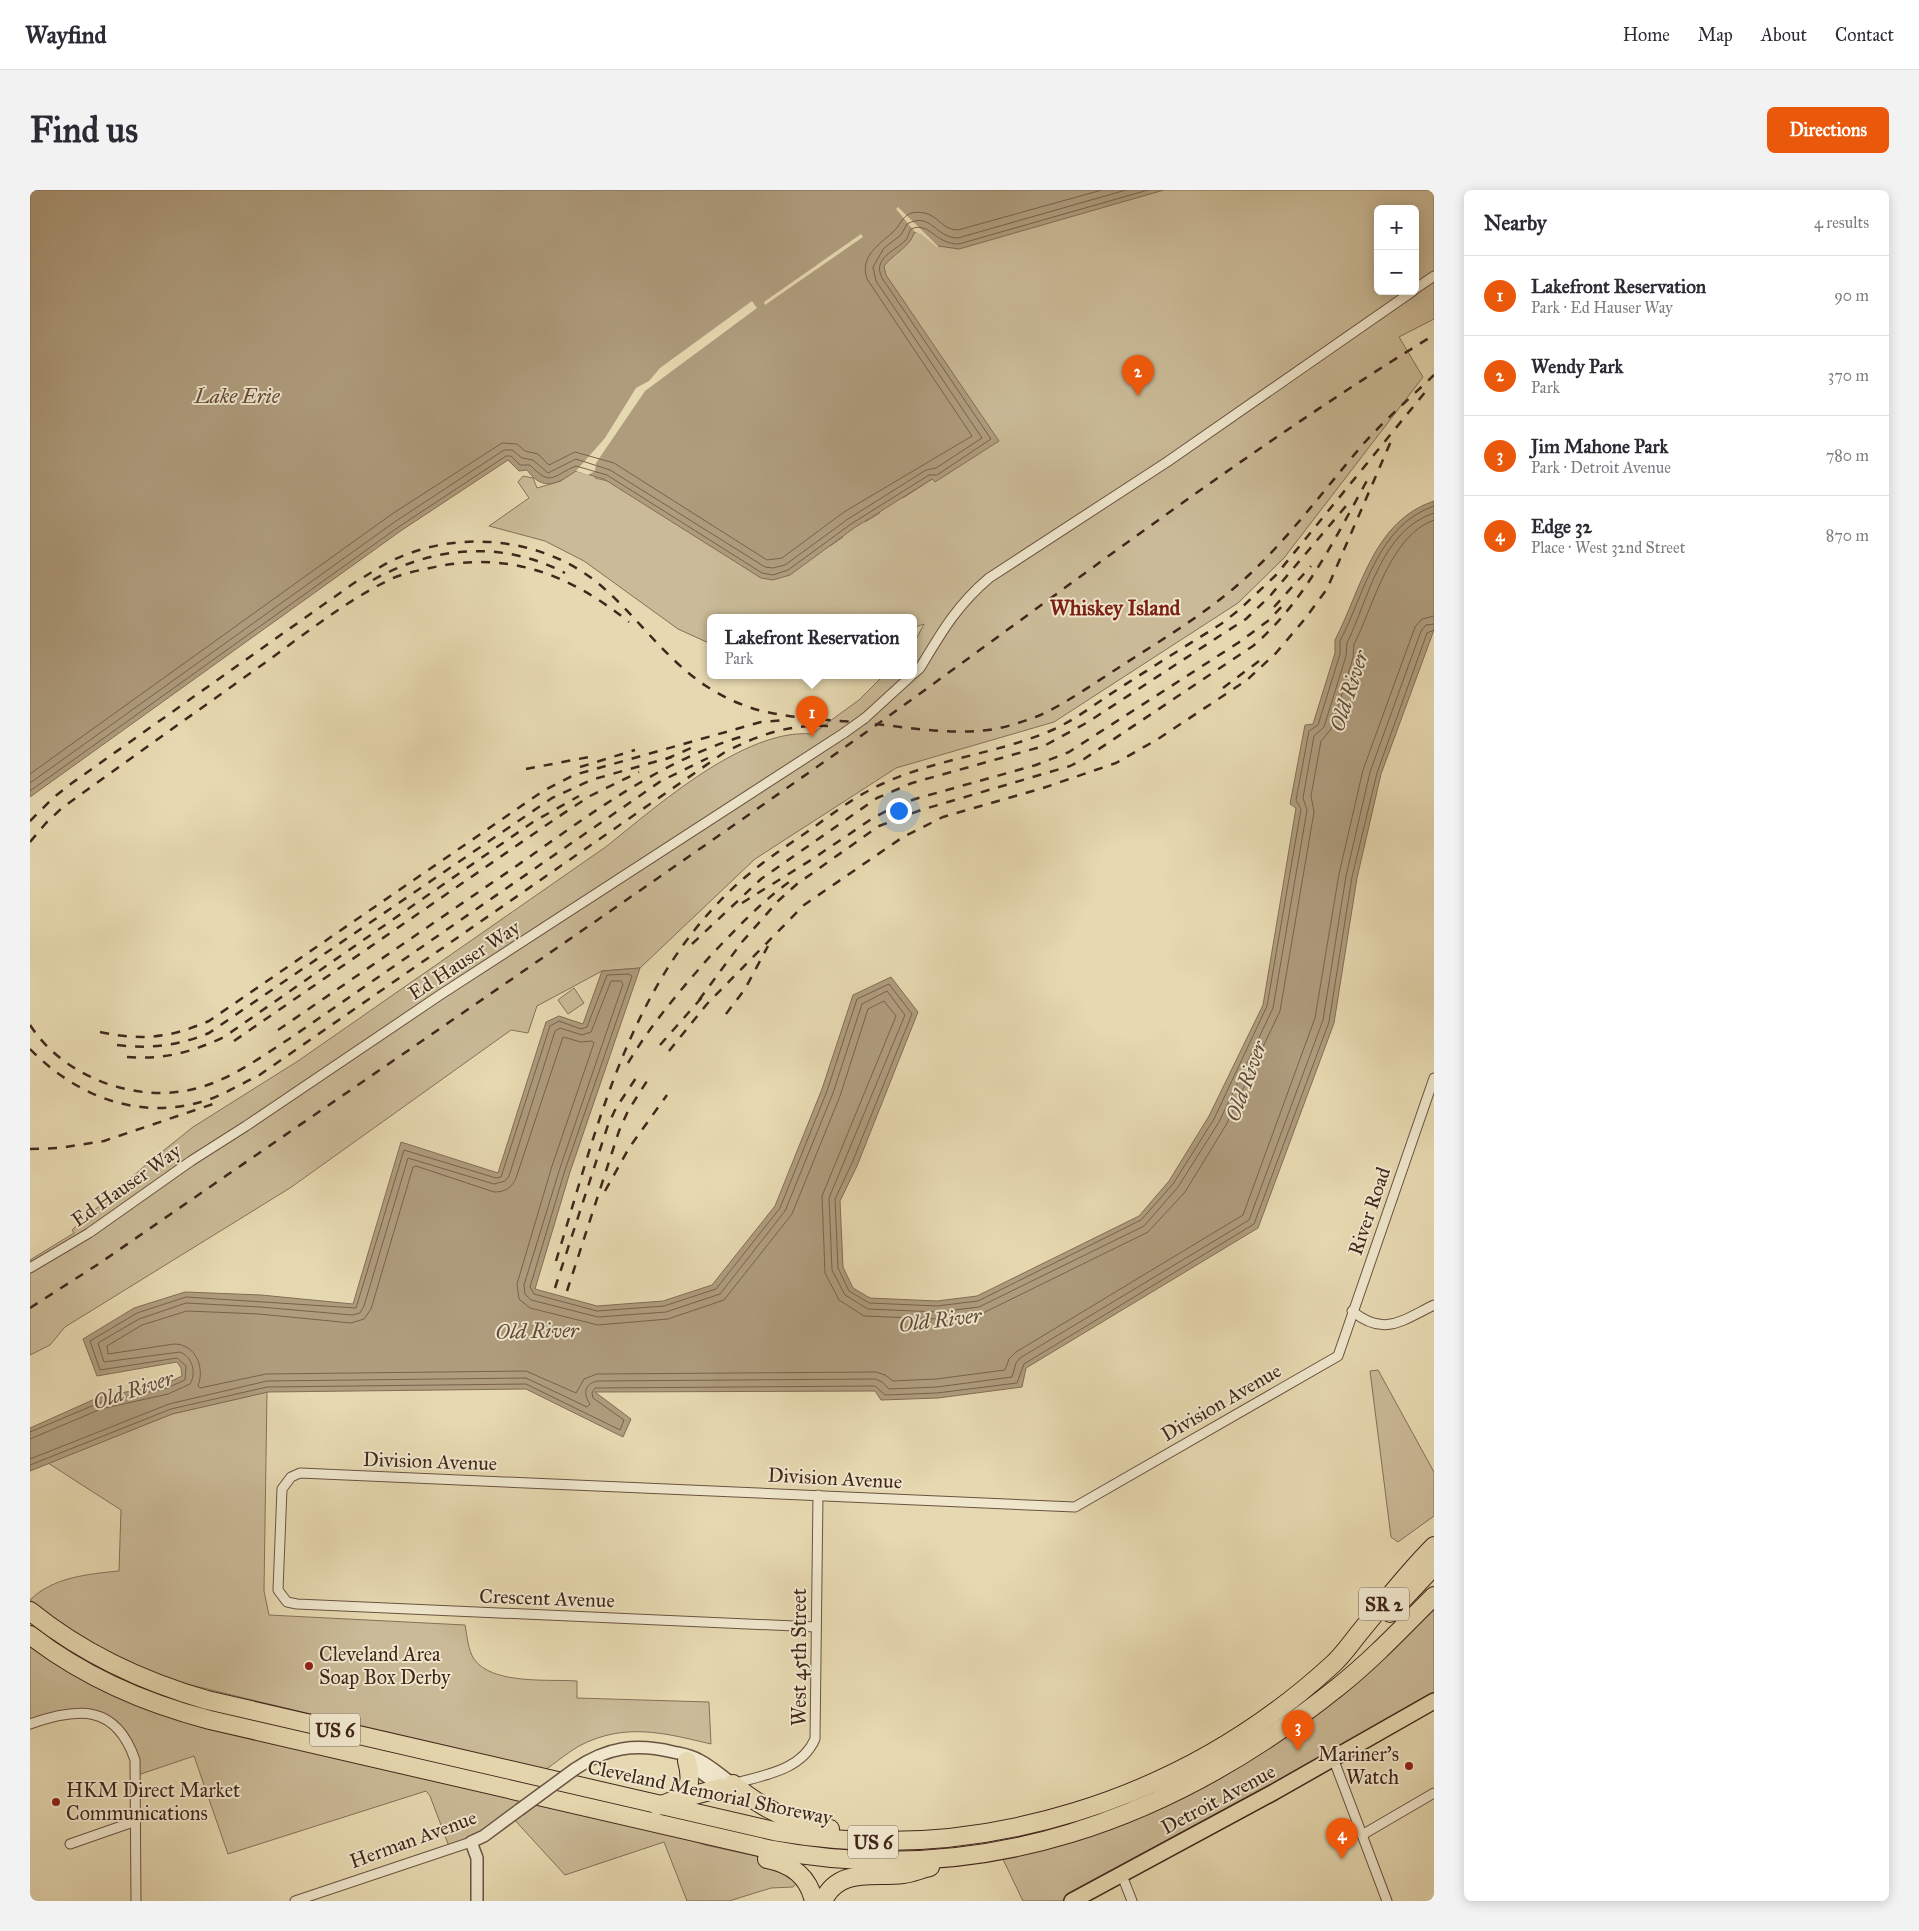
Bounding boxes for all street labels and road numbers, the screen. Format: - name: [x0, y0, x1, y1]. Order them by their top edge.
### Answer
- street label: Ed Hauser Way: [404, 915, 525, 1005]
- street label: Ed Hauser Way: [67, 1138, 186, 1232]
- street label: River Road: [1343, 1164, 1395, 1258]
- street label: Division Avenue: [1157, 1358, 1285, 1446]
- street label: Division Avenue: [362, 1447, 498, 1475]
- street label: Division Avenue: [767, 1463, 903, 1493]
- street label: Crescent Avenue: [479, 1584, 615, 1612]
- street label: West 45th Street: [787, 1588, 811, 1726]
- road number: SR 2: [1359, 1588, 1409, 1620]
- road number: US 6: [310, 1714, 360, 1746]
- street label: Cleveland Memorial Shoreway: [585, 1754, 835, 1830]
- street label: Detroit Avenue: [1157, 1759, 1279, 1839]
- street label: Herman Avenue: [346, 1805, 480, 1873]
- road number: US 6: [848, 1825, 898, 1858]

